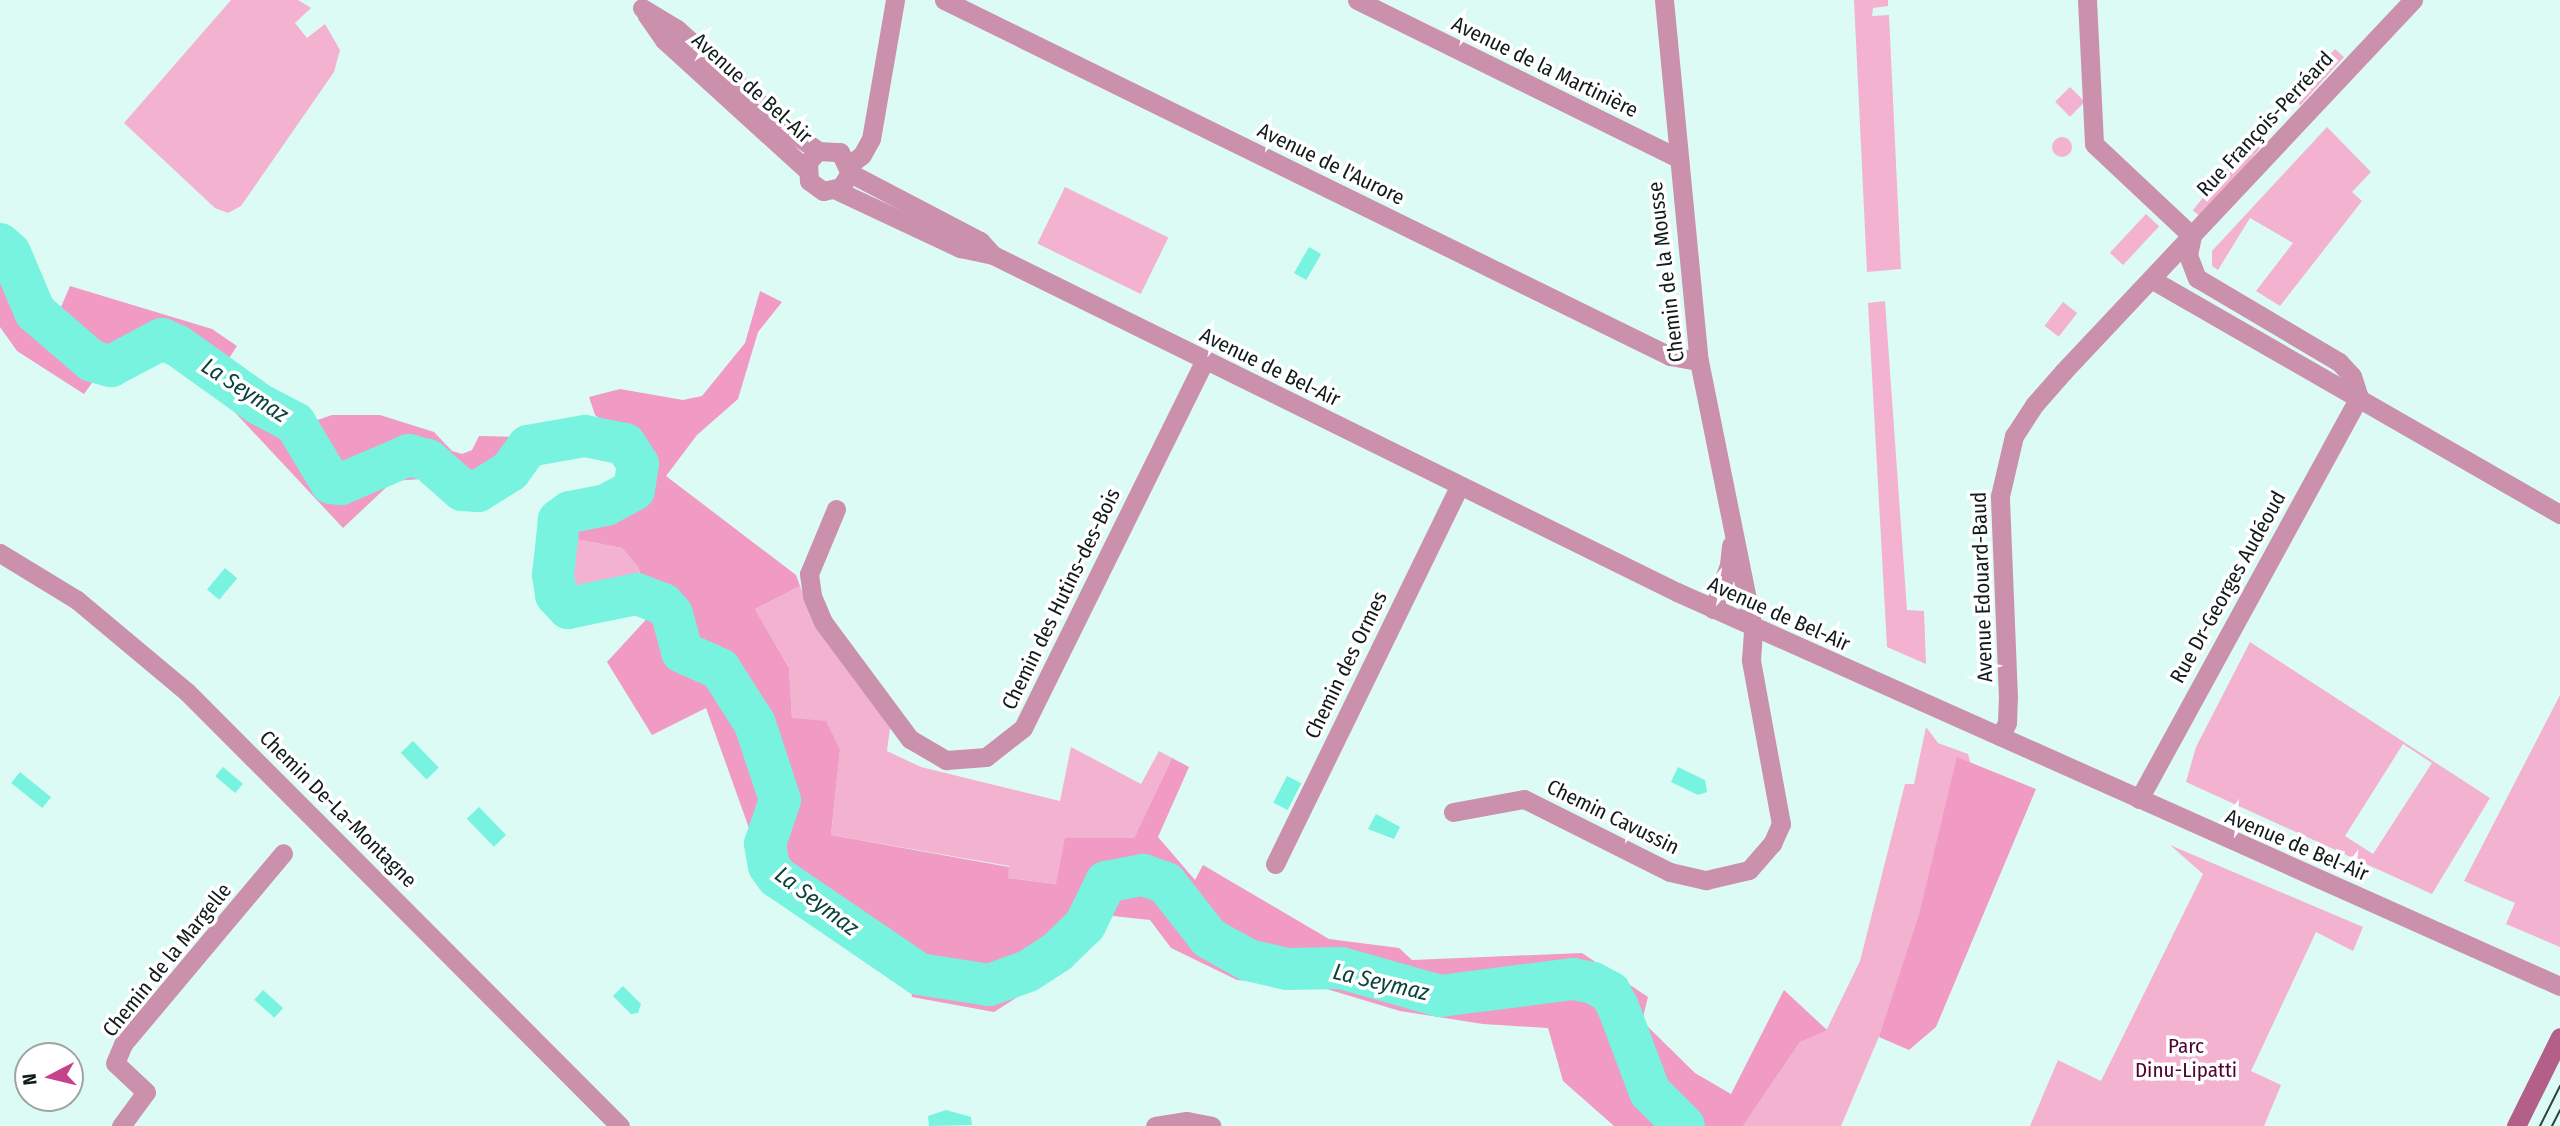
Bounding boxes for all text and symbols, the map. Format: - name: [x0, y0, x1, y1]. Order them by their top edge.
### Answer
- street label: Avenue de la Martinière: [1448, 11, 1642, 123]
- street label: Avenue de Bel-Air: [687, 27, 817, 149]
- street label: Rue François-Perréard: [2191, 46, 2339, 202]
- street label: Avenue de l'Aurore: [1253, 118, 1409, 210]
- street label: Chemin de la Mousse: [1642, 180, 1690, 364]
- street label: Avenue de Bel-Air: [1196, 322, 1344, 412]
- water label: La Seymaz: [197, 352, 293, 428]
- street label: Chemin des Hutins-des-Bois: [996, 484, 1126, 714]
- street label: Rue Dr-Georges Audéoud: [2165, 487, 2291, 687]
- street label: Avenue Edouard-Baud: [1966, 491, 1998, 683]
- street label: Avenue de Bel-Air: [1704, 571, 1854, 657]
- street label: Chemin des Ormes: [1299, 587, 1393, 743]
- street label: Chemin De-La-Montagne: [254, 725, 422, 893]
- street label: Chemin Cavussin: [1543, 774, 1683, 860]
- street label: Avenue de Bel-Air: [2222, 804, 2372, 886]
- water label: La Seymaz: [770, 861, 864, 941]
- street label: Chemin de la Margelle: [97, 878, 237, 1042]
- water label: La Seymaz: [1330, 958, 1432, 1006]
- park label: Parc Dinu-Lipatti: [2135, 1033, 2237, 1083]
- north arrow: [14, 1042, 84, 1112]
- text: N: [18, 1072, 42, 1086]

